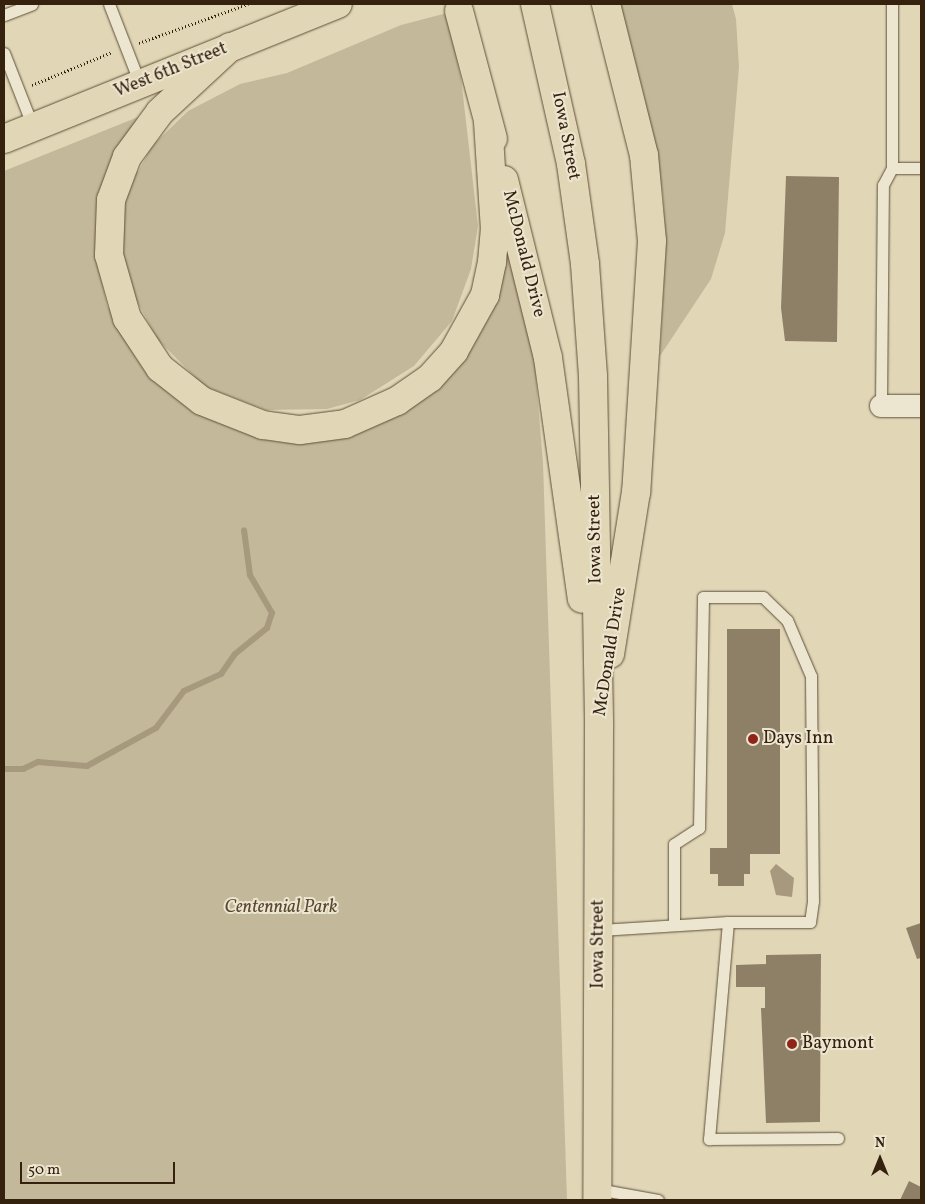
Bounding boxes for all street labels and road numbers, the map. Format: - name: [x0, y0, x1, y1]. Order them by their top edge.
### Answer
- street label: West 6th Street: [111, 39, 231, 103]
- street label: Iowa Street: [546, 90, 584, 182]
- street label: McDonald Drive: [497, 188, 549, 320]
- street label: Iowa Street: [584, 494, 608, 584]
- street label: McDonald Drive: [590, 586, 632, 718]
- street label: Iowa Street: [588, 899, 610, 989]

